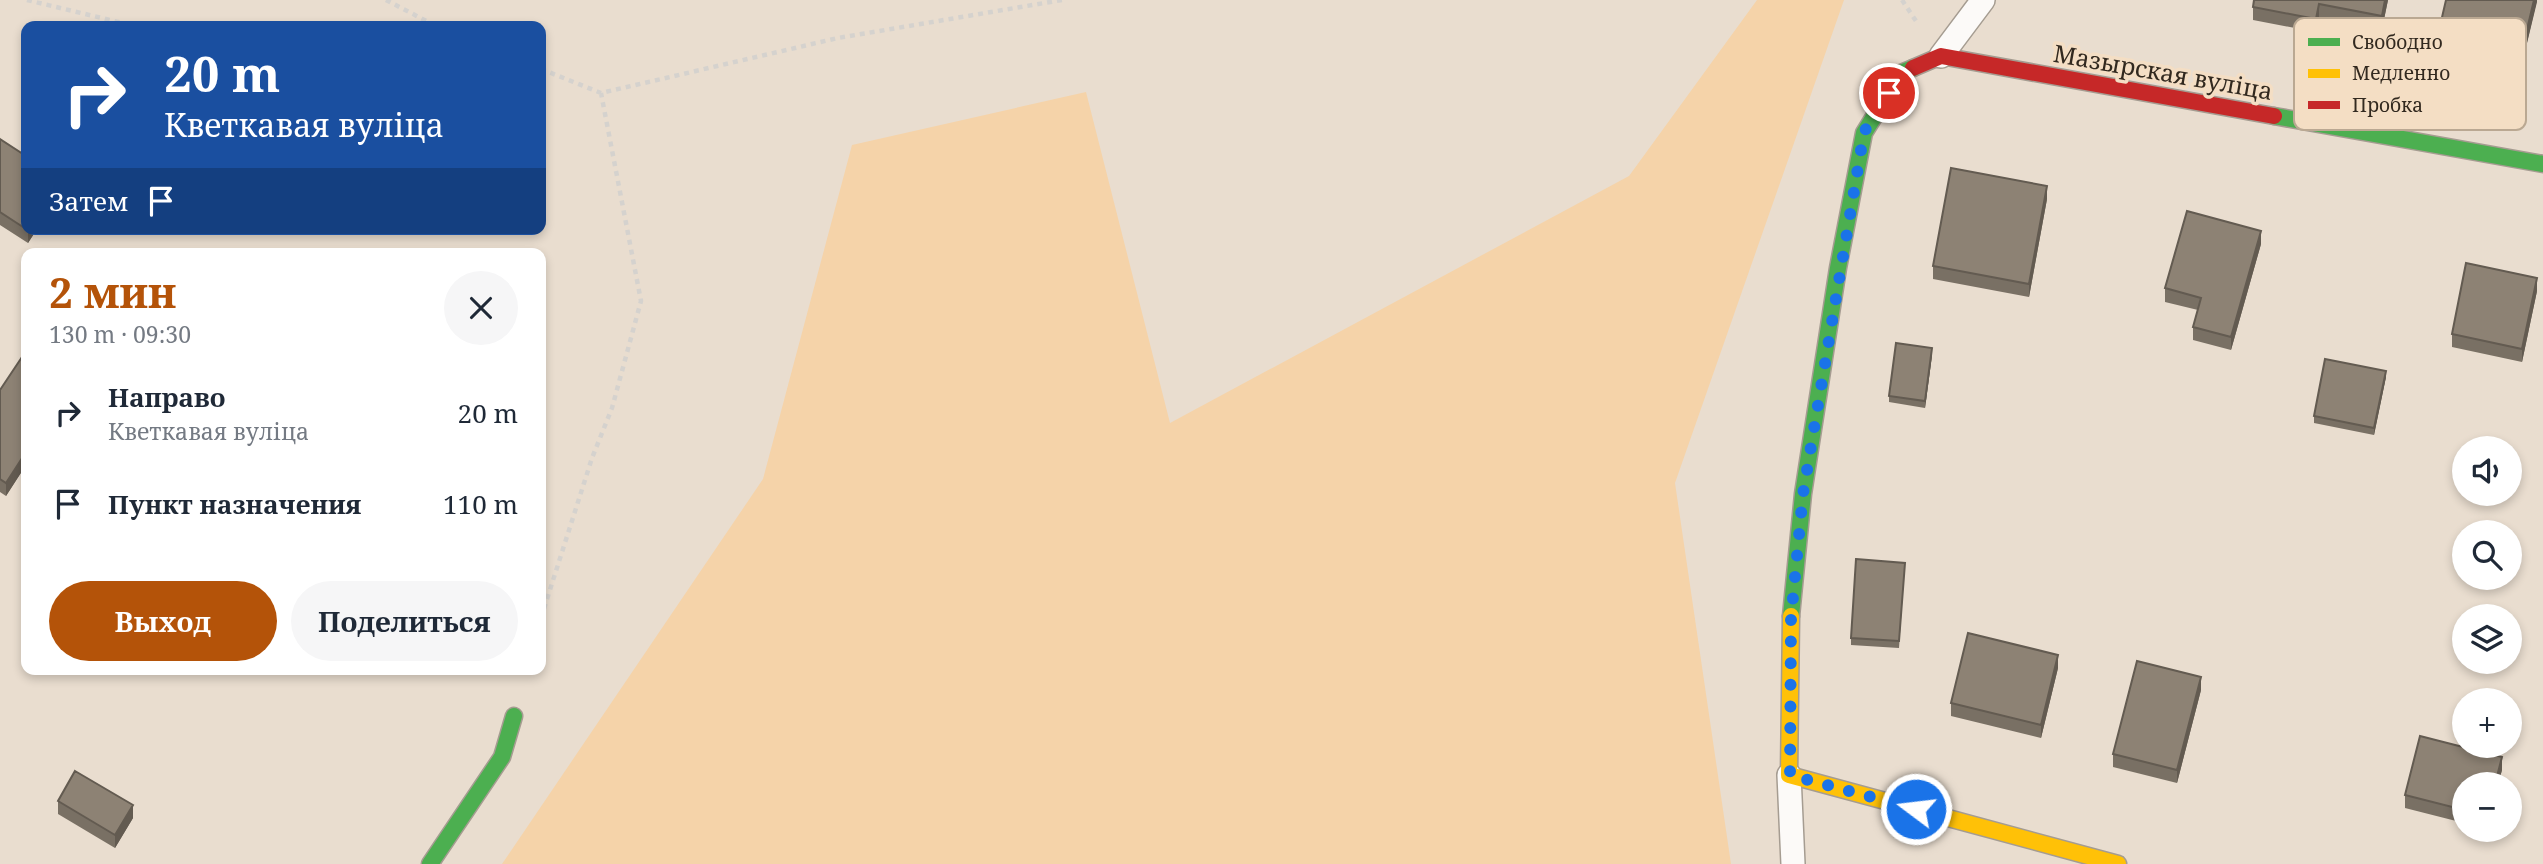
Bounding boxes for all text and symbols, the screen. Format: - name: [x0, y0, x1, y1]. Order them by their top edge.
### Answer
- legend: [2294, 18, 2526, 130]
- text: Свободно: [2352, 29, 2443, 55]
- street label: Мазырская вуліца: [2051, 36, 2275, 107]
- text: 20 m: [164, 40, 280, 106]
- icon: right: [49, 49, 140, 140]
- text: Медленно: [2352, 60, 2450, 86]
- pin: [1859, 63, 1919, 123]
- icon: arrive: [1870, 74, 1908, 112]
- text: Пробка: [2352, 92, 2423, 118]
- text: Кветкавая вуліца: [164, 103, 444, 146]
- icon: arrive: [142, 182, 180, 220]
- text: Затем: [49, 183, 128, 219]
- text: 2 мин: [49, 263, 176, 320]
- button: close: [444, 271, 518, 345]
- text: 130 m · 09:30: [49, 318, 191, 350]
- text: Направо: [108, 379, 226, 415]
- icon: right: [49, 394, 87, 432]
- text: 20 m: [458, 395, 518, 431]
- text: Кветкавая вуліца: [108, 415, 309, 447]
- map controls: [2452, 436, 2522, 842]
- button: sound: [2452, 436, 2522, 506]
- icon: arrive: [49, 485, 87, 523]
- text: Пункт назначения: [108, 486, 361, 522]
- text: 110 m: [443, 486, 518, 522]
- button: search: [2452, 520, 2522, 590]
- button: Выход: [49, 581, 277, 661]
- button: Поделиться: [291, 581, 518, 661]
- button: layers: [2452, 604, 2522, 674]
- button: +: [2452, 688, 2522, 758]
- position arrow: [1879, 772, 1953, 846]
- button: −: [2452, 772, 2522, 842]

